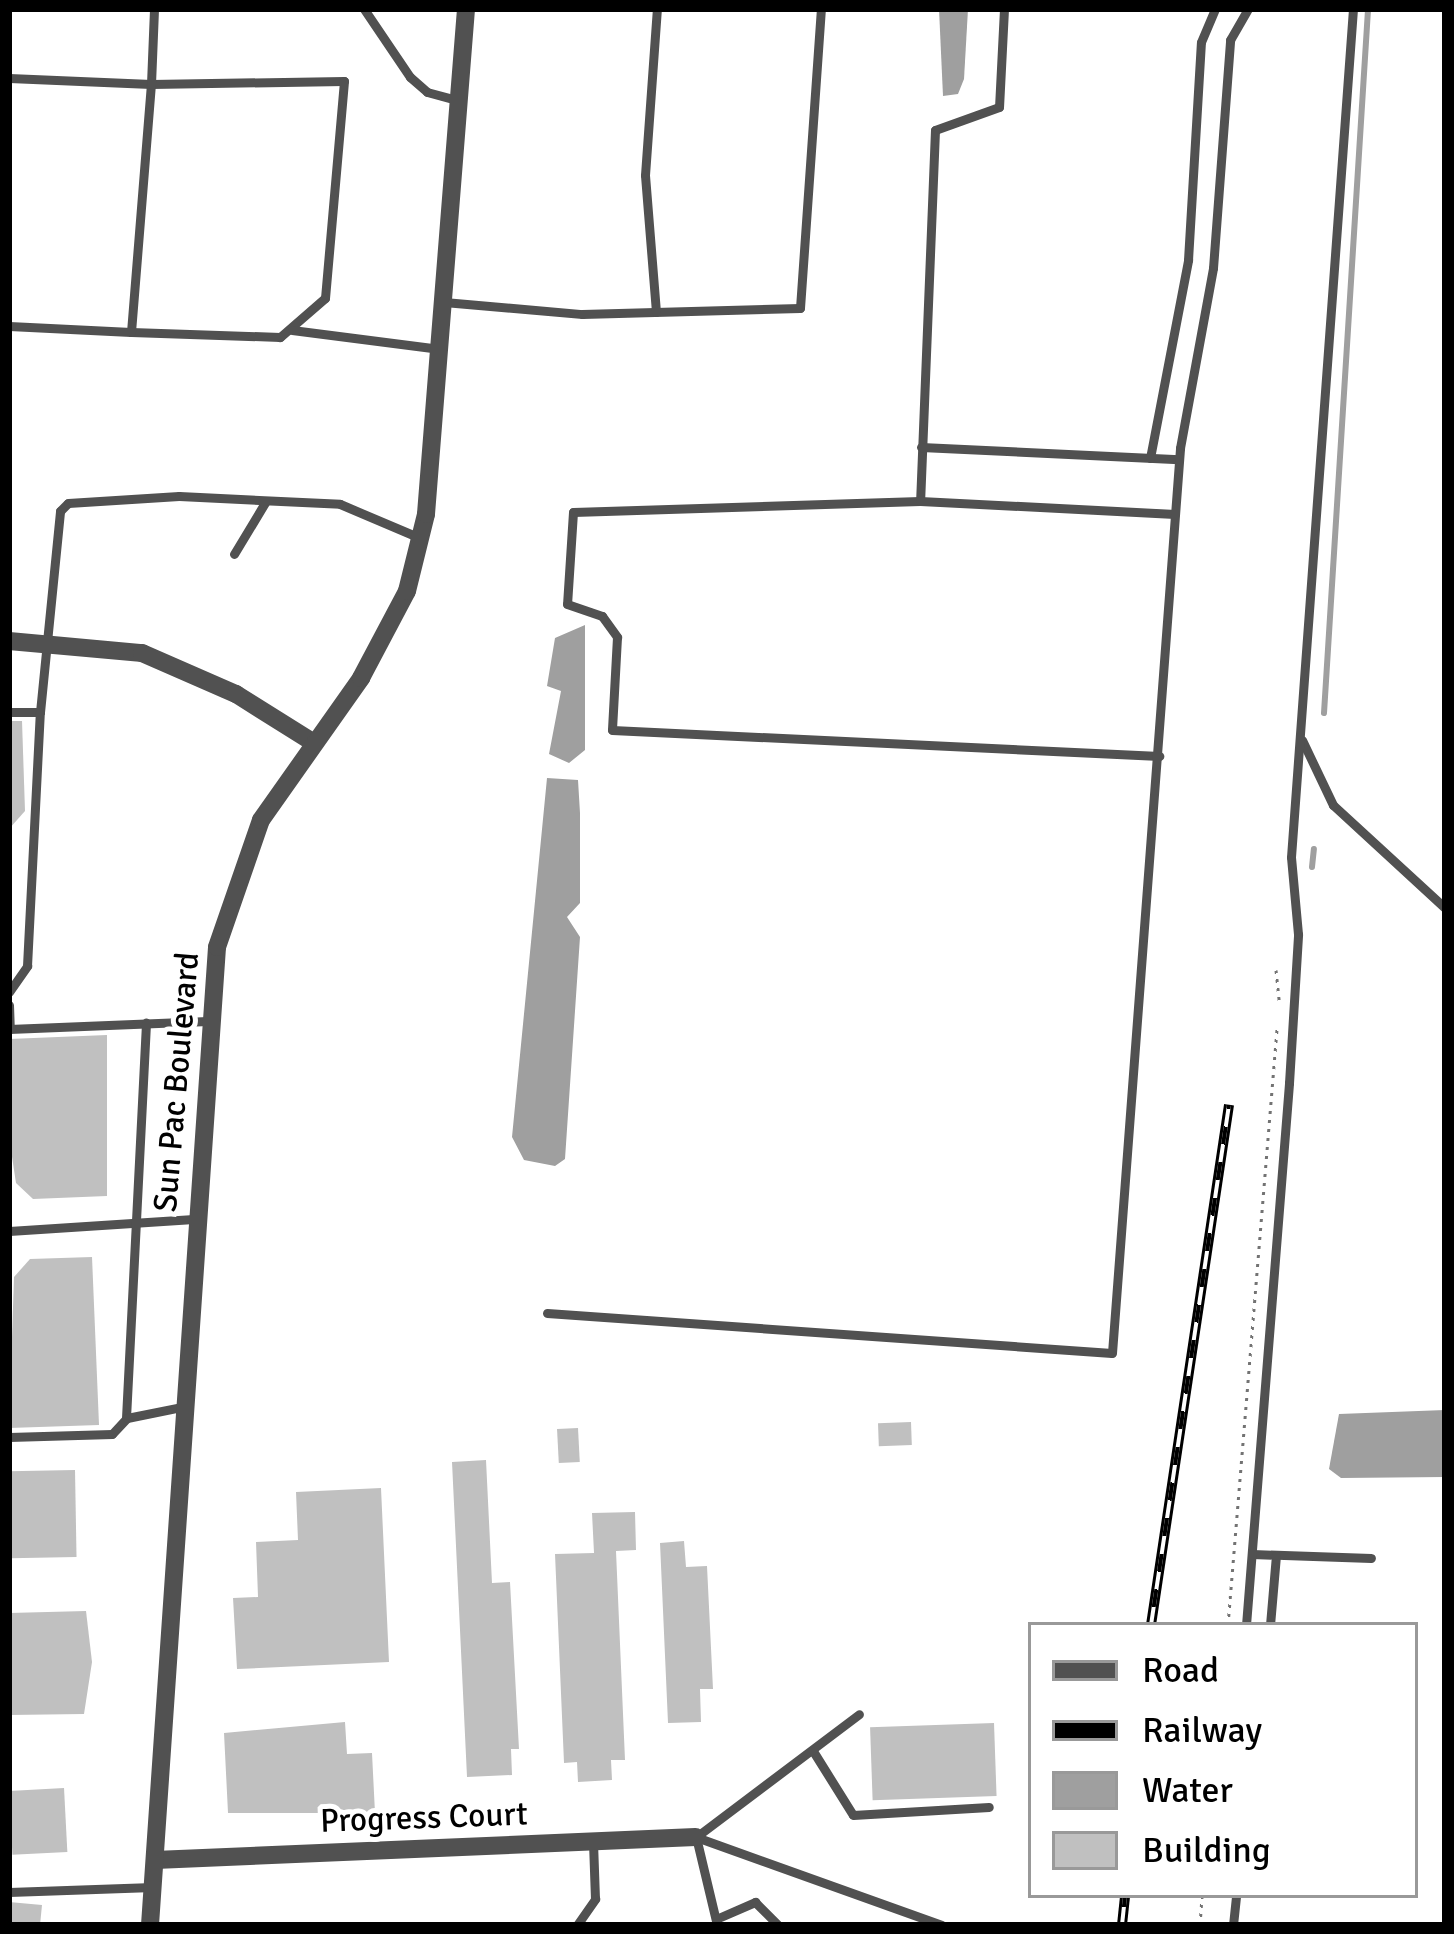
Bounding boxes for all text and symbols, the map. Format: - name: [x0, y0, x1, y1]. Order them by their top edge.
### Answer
- street label: Sun Pac Boulevard: [146, 950, 208, 1214]
- legend: [1028, 1622, 1418, 1898]
- text: Road: [1142, 1648, 1219, 1693]
- text: Railway: [1142, 1708, 1262, 1753]
- text: Water: [1142, 1768, 1233, 1813]
- street label: Progress Court: [320, 1795, 528, 1841]
- text: Building: [1142, 1828, 1271, 1873]

